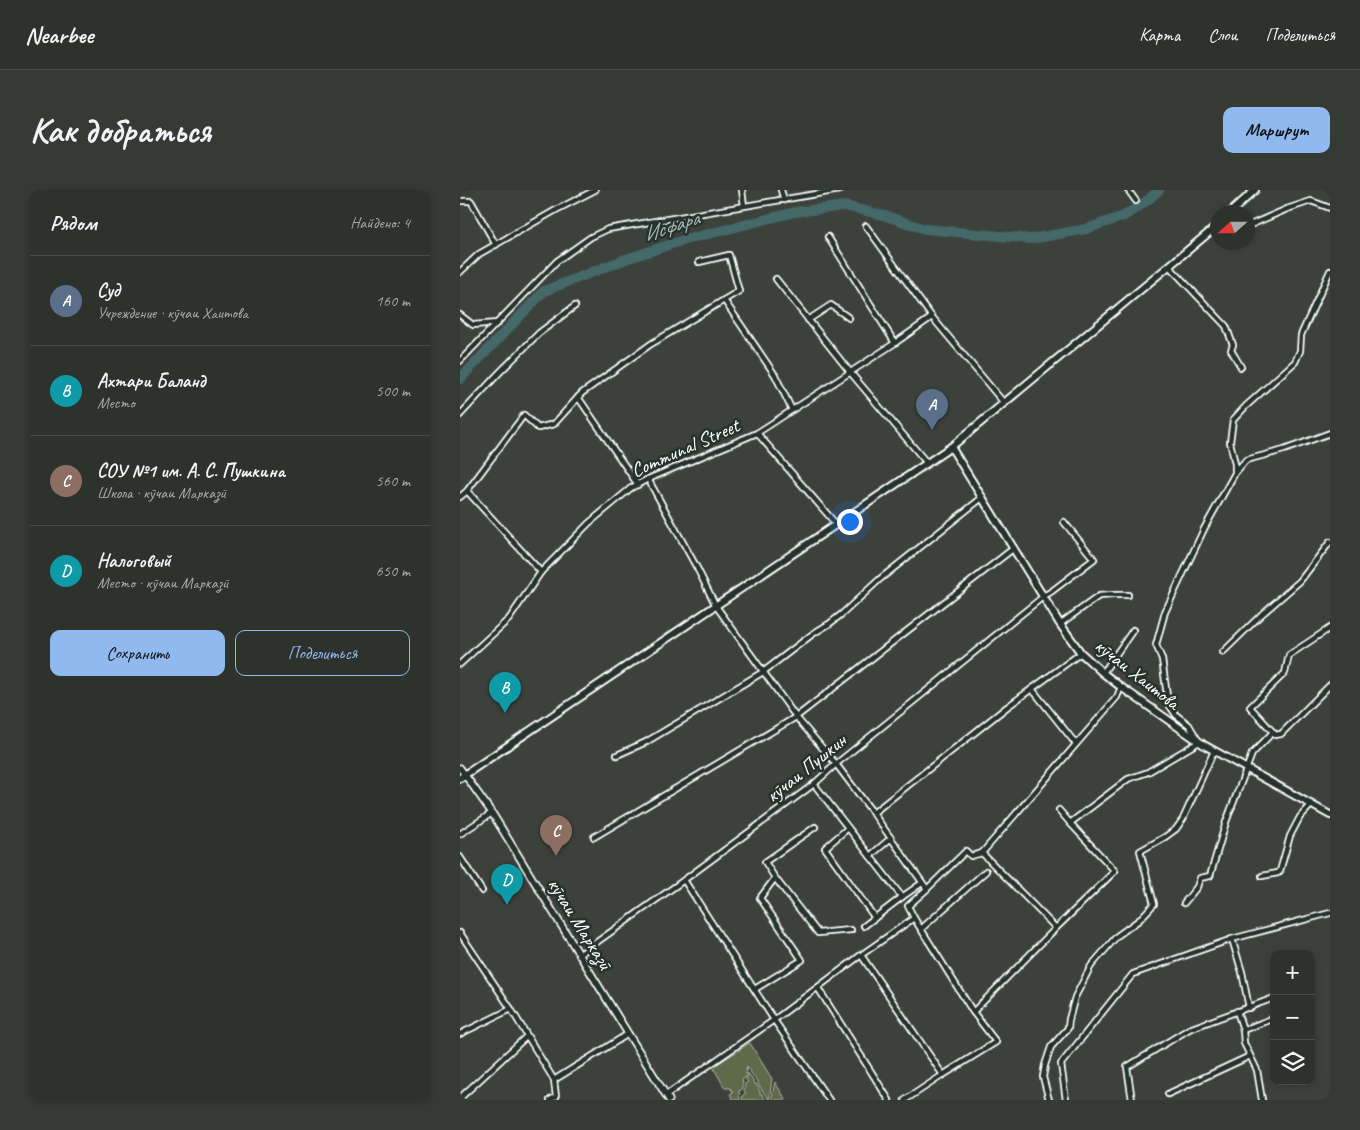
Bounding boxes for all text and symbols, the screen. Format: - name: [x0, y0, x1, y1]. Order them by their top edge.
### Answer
- text: Nearbee: [25, 20, 93, 50]
- text: Карта: [1139, 24, 1180, 46]
- text: Слои: [1208, 24, 1237, 46]
- text: Поделиться: [1265, 24, 1335, 46]
- button: Маршрут: [1223, 107, 1330, 153]
- text: Как добраться: [30, 108, 211, 153]
- water label: Исфара: [640, 204, 705, 247]
- north arrow: [1210, 205, 1255, 250]
- text: Рядом: [50, 210, 97, 236]
- text: Найдено: 4: [350, 213, 410, 233]
- text: Суд: [97, 279, 120, 303]
- text: A: [62, 291, 70, 311]
- text: 160 m: [376, 291, 410, 311]
- text: Учреждение · кӯчаи Хаитова: [97, 303, 248, 323]
- text: Ахтари Баланд: [97, 369, 206, 393]
- text: B: [62, 381, 70, 401]
- text: 500 m: [376, 381, 410, 401]
- pin: A: [916, 389, 948, 430]
- text: Место: [97, 393, 135, 413]
- street label: Communal Street: [627, 412, 745, 483]
- text: СОУ №1 им. А. С. Пушкина: [97, 459, 285, 483]
- text: C: [62, 471, 70, 491]
- text: 560 m: [376, 471, 410, 491]
- text: Школа · кӯчаи Марказӣ: [97, 483, 226, 503]
- your location: [837, 509, 863, 535]
- text: Налоговый: [97, 549, 171, 573]
- text: D: [61, 561, 71, 581]
- text: 650 m: [376, 561, 410, 581]
- text: Место · кӯчаи Марказӣ: [97, 573, 229, 593]
- button: Сохранить: [50, 630, 225, 676]
- button: Поделиться: [235, 630, 410, 676]
- street label: кӯчаи Хаитова: [1089, 633, 1186, 716]
- pin: B: [489, 672, 521, 713]
- street label: кӯчаи Пушкин: [761, 727, 853, 808]
- pin: C: [540, 815, 572, 856]
- pin: D: [491, 864, 523, 905]
- street label: кӯчаи Марказӣ: [541, 873, 619, 977]
- map controls: [1270, 950, 1315, 1085]
- button: +: [1270, 950, 1315, 995]
- button: −: [1270, 995, 1315, 1040]
- button: layers: [1270, 1040, 1315, 1085]

